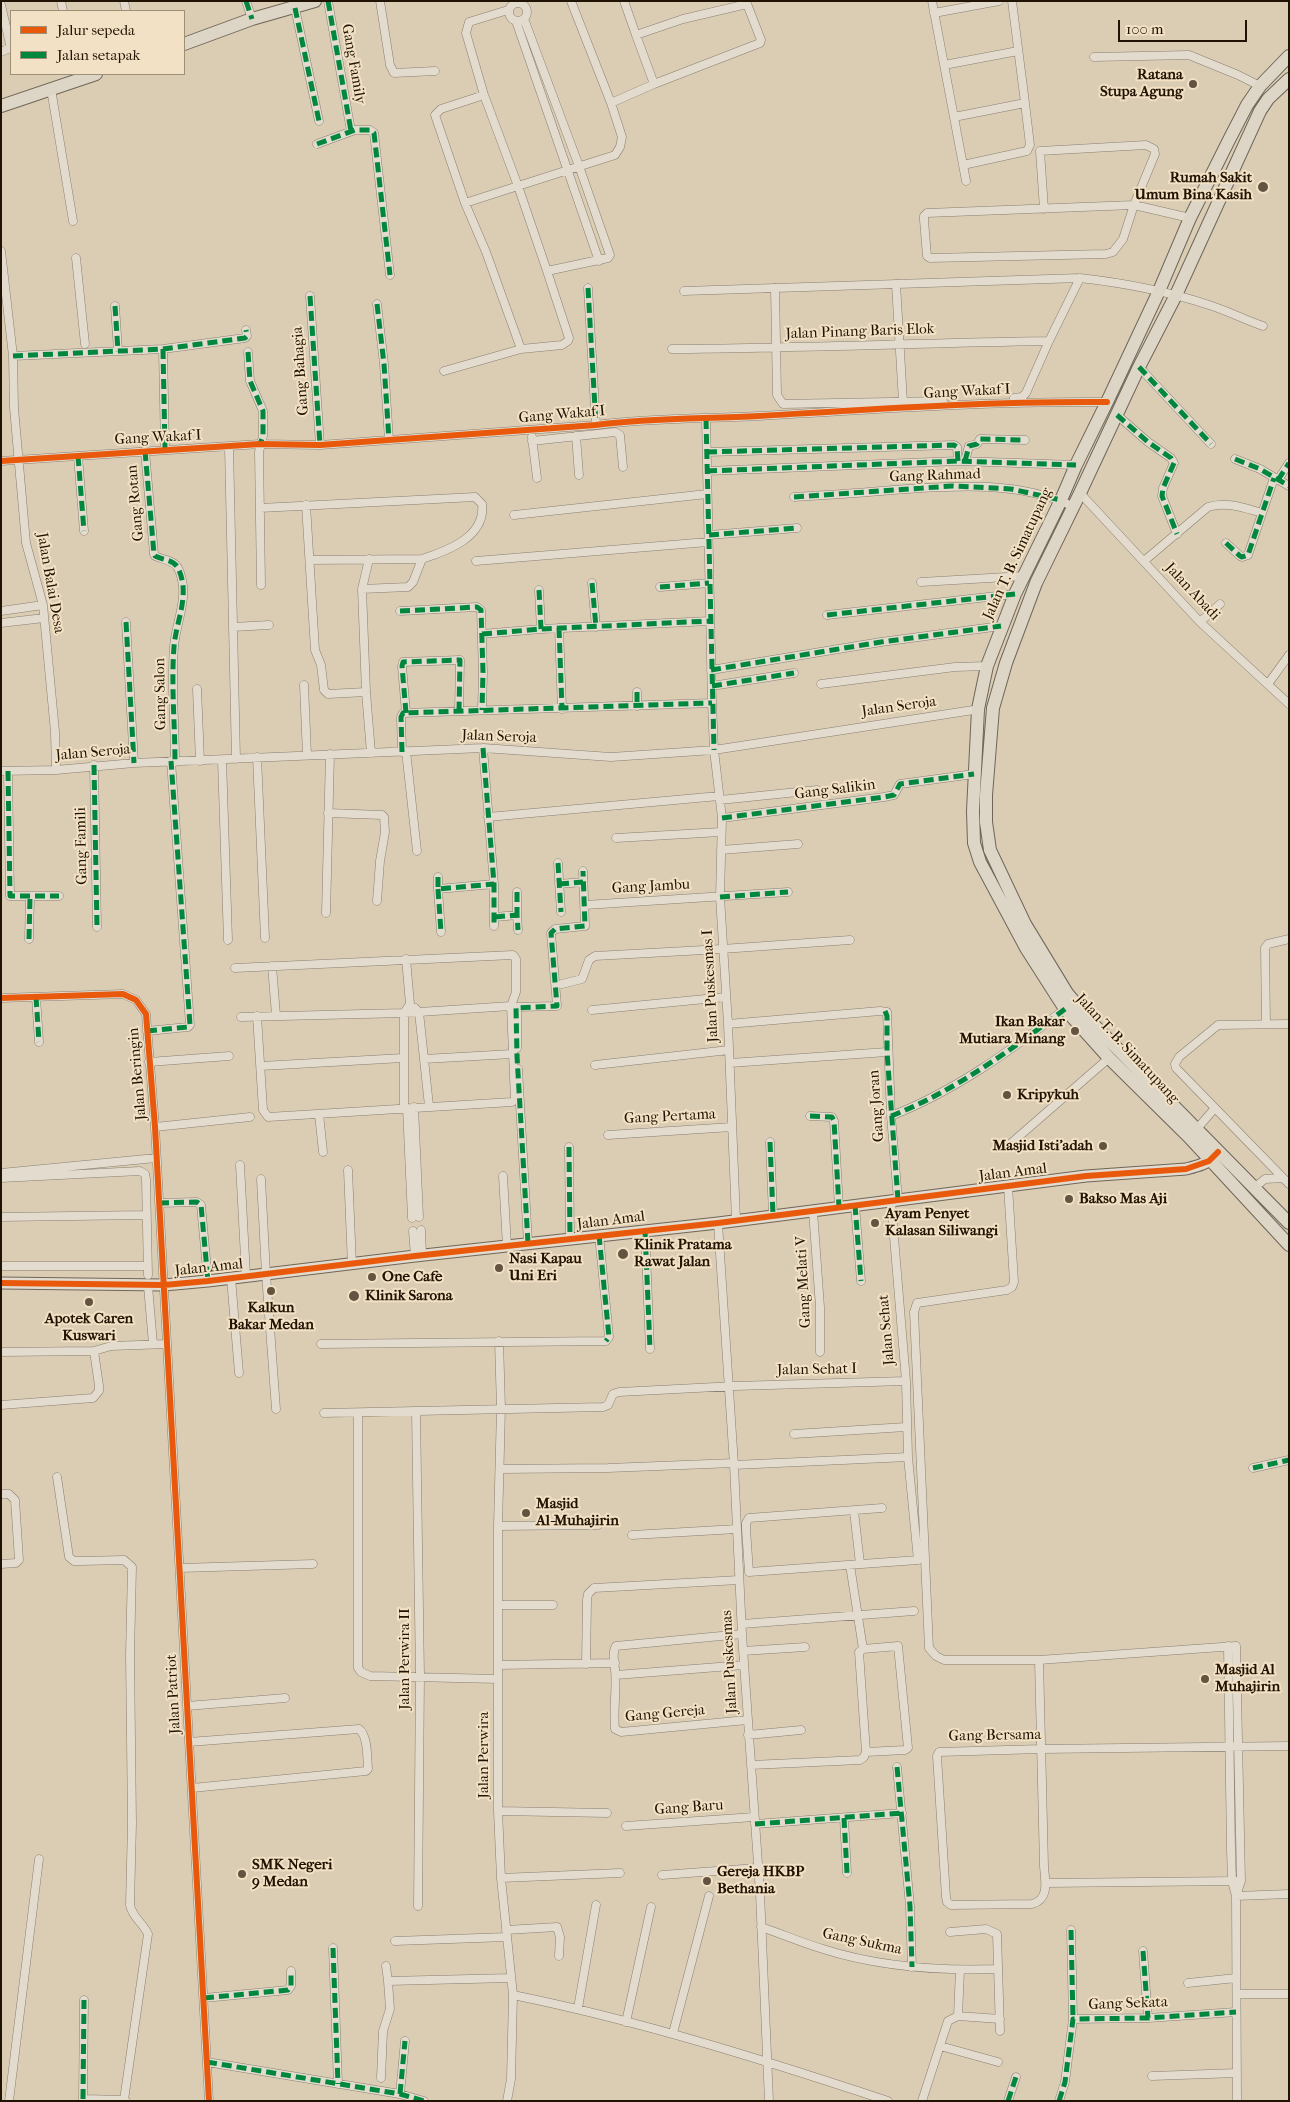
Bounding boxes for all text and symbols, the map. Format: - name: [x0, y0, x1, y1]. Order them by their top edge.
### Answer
- legend: [10, 10, 185, 75]
- scale bar: [1120, 10, 1249, 42]
- text: 100 m: [1126, 20, 1164, 38]
- text: Jalur sepeda: [57, 21, 135, 39]
- street label: Gang Family: [337, 22, 369, 106]
- text: Jalan setapak: [57, 46, 140, 64]
- place label: Ratana Stupa Agung: [1100, 66, 1183, 101]
- marker: Ratana Stupa Agung: [1187, 78, 1199, 90]
- place label: Rumah Sakit Umum Bina Kasih: [1134, 169, 1252, 204]
- marker: Rumah Sakit Umum Bina Kasih: [1256, 180, 1270, 194]
- street label: Jalan Pinang Baris Elok: [785, 320, 935, 344]
- street label: Gang Bahagia: [289, 326, 313, 416]
- street label: Gang Wakaf I: [923, 381, 1011, 403]
- street label: Gang Wakaf I: [518, 402, 606, 428]
- street label: Gang Wakaf I: [114, 427, 202, 449]
- street label: Gang Rotan: [124, 464, 148, 542]
- street label: Gang Rahmad: [889, 465, 981, 487]
- street label: Jalan T. B. Simatupang: [979, 485, 1057, 623]
- street label: Jalan Balai Desa: [32, 531, 68, 635]
- street label: Jalan Abadi: [1161, 559, 1223, 625]
- street label: Gang Salon: [151, 658, 171, 730]
- street label: Jalan Seroja: [861, 693, 937, 721]
- street label: Jalan Seroja: [461, 727, 537, 747]
- street label: Jalan Seroja: [55, 741, 131, 765]
- street label: Gang Salikin: [793, 776, 877, 804]
- street label: Gang Famili: [72, 807, 92, 885]
- street label: Gang Jambu: [611, 876, 691, 898]
- street label: Jalan Puskesmas I: [699, 929, 723, 1043]
- street label: Jalan T. B. Simatupang: [1071, 990, 1183, 1108]
- place label: Ikan Bakar Mutiara Minang: [959, 1013, 1065, 1048]
- marker: Ikan Bakar Mutiara Minang: [1069, 1025, 1081, 1037]
- street label: Jalan Beringin: [125, 1027, 151, 1121]
- street label: Gang Joran: [865, 1069, 889, 1143]
- place label: Kripykuh: [1017, 1086, 1079, 1104]
- marker: Kripykuh: [1001, 1089, 1013, 1101]
- street label: Gang Pertama: [624, 1106, 716, 1128]
- place label: Masjid Isti'adah: [993, 1137, 1093, 1155]
- marker: Masjid Isti'adah: [1097, 1140, 1109, 1152]
- street label: Jalan Amal: [978, 1160, 1048, 1186]
- place label: Bakso Mas Aji: [1079, 1190, 1167, 1208]
- marker: Bakso Mas Aji: [1063, 1193, 1075, 1205]
- place label: Ayam Penyet Kalasan Siliwangi: [885, 1205, 998, 1240]
- street label: Jalan Amal: [576, 1208, 646, 1234]
- marker: Ayam Penyet Kalasan Siliwangi: [869, 1217, 881, 1229]
- street label: Gang Melati V: [793, 1235, 815, 1329]
- place label: Klinik Pratama Rawat Jalan: [634, 1236, 732, 1271]
- marker: Klinik Pratama Rawat Jalan: [616, 1247, 630, 1261]
- place label: Nasi Kapau Uni Eri: [509, 1250, 582, 1285]
- street label: Jalan Amal: [174, 1255, 244, 1281]
- marker: Nasi Kapau Uni Eri: [493, 1262, 505, 1274]
- place label: One Cafe: [382, 1268, 442, 1286]
- marker: One Cafe: [366, 1271, 378, 1283]
- marker: Kalkun Bakar Medan: [265, 1285, 277, 1297]
- place label: Klinik Sarona: [365, 1287, 453, 1305]
- marker: Klinik Sarona: [347, 1289, 361, 1303]
- street label: Jalan Sehat: [875, 1294, 899, 1366]
- marker: Apotek Caren Kuswari: [83, 1296, 95, 1308]
- place label: Kalkun Bakar Medan: [228, 1299, 314, 1334]
- place label: Apotek Caren Kuswari: [45, 1310, 133, 1345]
- street label: Jalan Sehat I: [777, 1360, 857, 1380]
- place label: Masjid Al-Muhajirin: [536, 1495, 619, 1530]
- marker: Masjid Al-Muhajirin: [520, 1507, 532, 1519]
- street label: Jalan Perwira II: [396, 1608, 414, 1710]
- street label: Jalan Puskesmas: [718, 1610, 742, 1714]
- street label: Jalan Patriot: [163, 1654, 185, 1734]
- place label: Masjid Al Muhajirin: [1215, 1661, 1280, 1696]
- marker: Masjid Al Muhajirin: [1199, 1673, 1211, 1685]
- street label: Gang Gereja: [624, 1702, 706, 1726]
- street label: Jalan Perwira: [475, 1712, 493, 1798]
- street label: Gang Bersama: [948, 1726, 1042, 1746]
- street label: Gang Baru: [654, 1797, 724, 1819]
- place label: SMK Negeri 9 Medan: [252, 1856, 332, 1891]
- place label: Gereja HKBP Bethania: [717, 1863, 804, 1898]
- marker: SMK Negeri 9 Medan: [236, 1868, 248, 1880]
- marker: Gereja HKBP Bethania: [701, 1875, 713, 1887]
- street label: Gang Sukma: [821, 1925, 903, 1959]
- street label: Gang Sekata: [1088, 1994, 1168, 2014]

